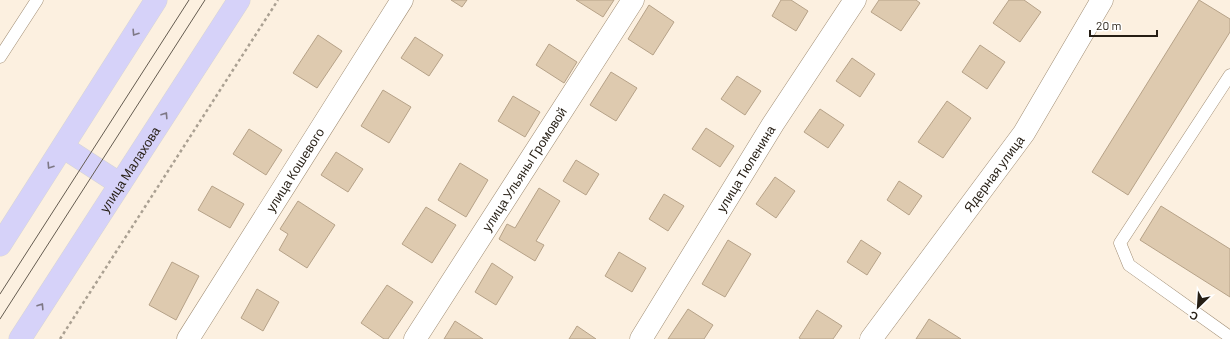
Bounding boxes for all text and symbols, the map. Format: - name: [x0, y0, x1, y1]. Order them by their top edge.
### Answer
- scale bar: [1090, 12, 1157, 38]
- text: 20 m: [1096, 18, 1122, 32]
- one-way arrow: [133, 29, 140, 36]
- street label: улица Ульяны Громовой: [478, 104, 570, 234]
- one-way arrow: [160, 112, 167, 119]
- street label: улица Тюленина: [713, 122, 779, 215]
- street label: улица Малахова: [96, 123, 164, 215]
- street label: улица Кошевого: [262, 125, 327, 215]
- street label: Ядерная улица: [960, 132, 1028, 215]
- one-way arrow: [48, 162, 55, 169]
- north arrow: [1178, 287, 1218, 327]
- one-way arrow: [36, 303, 44, 310]
- text: С: [1187, 309, 1200, 324]

